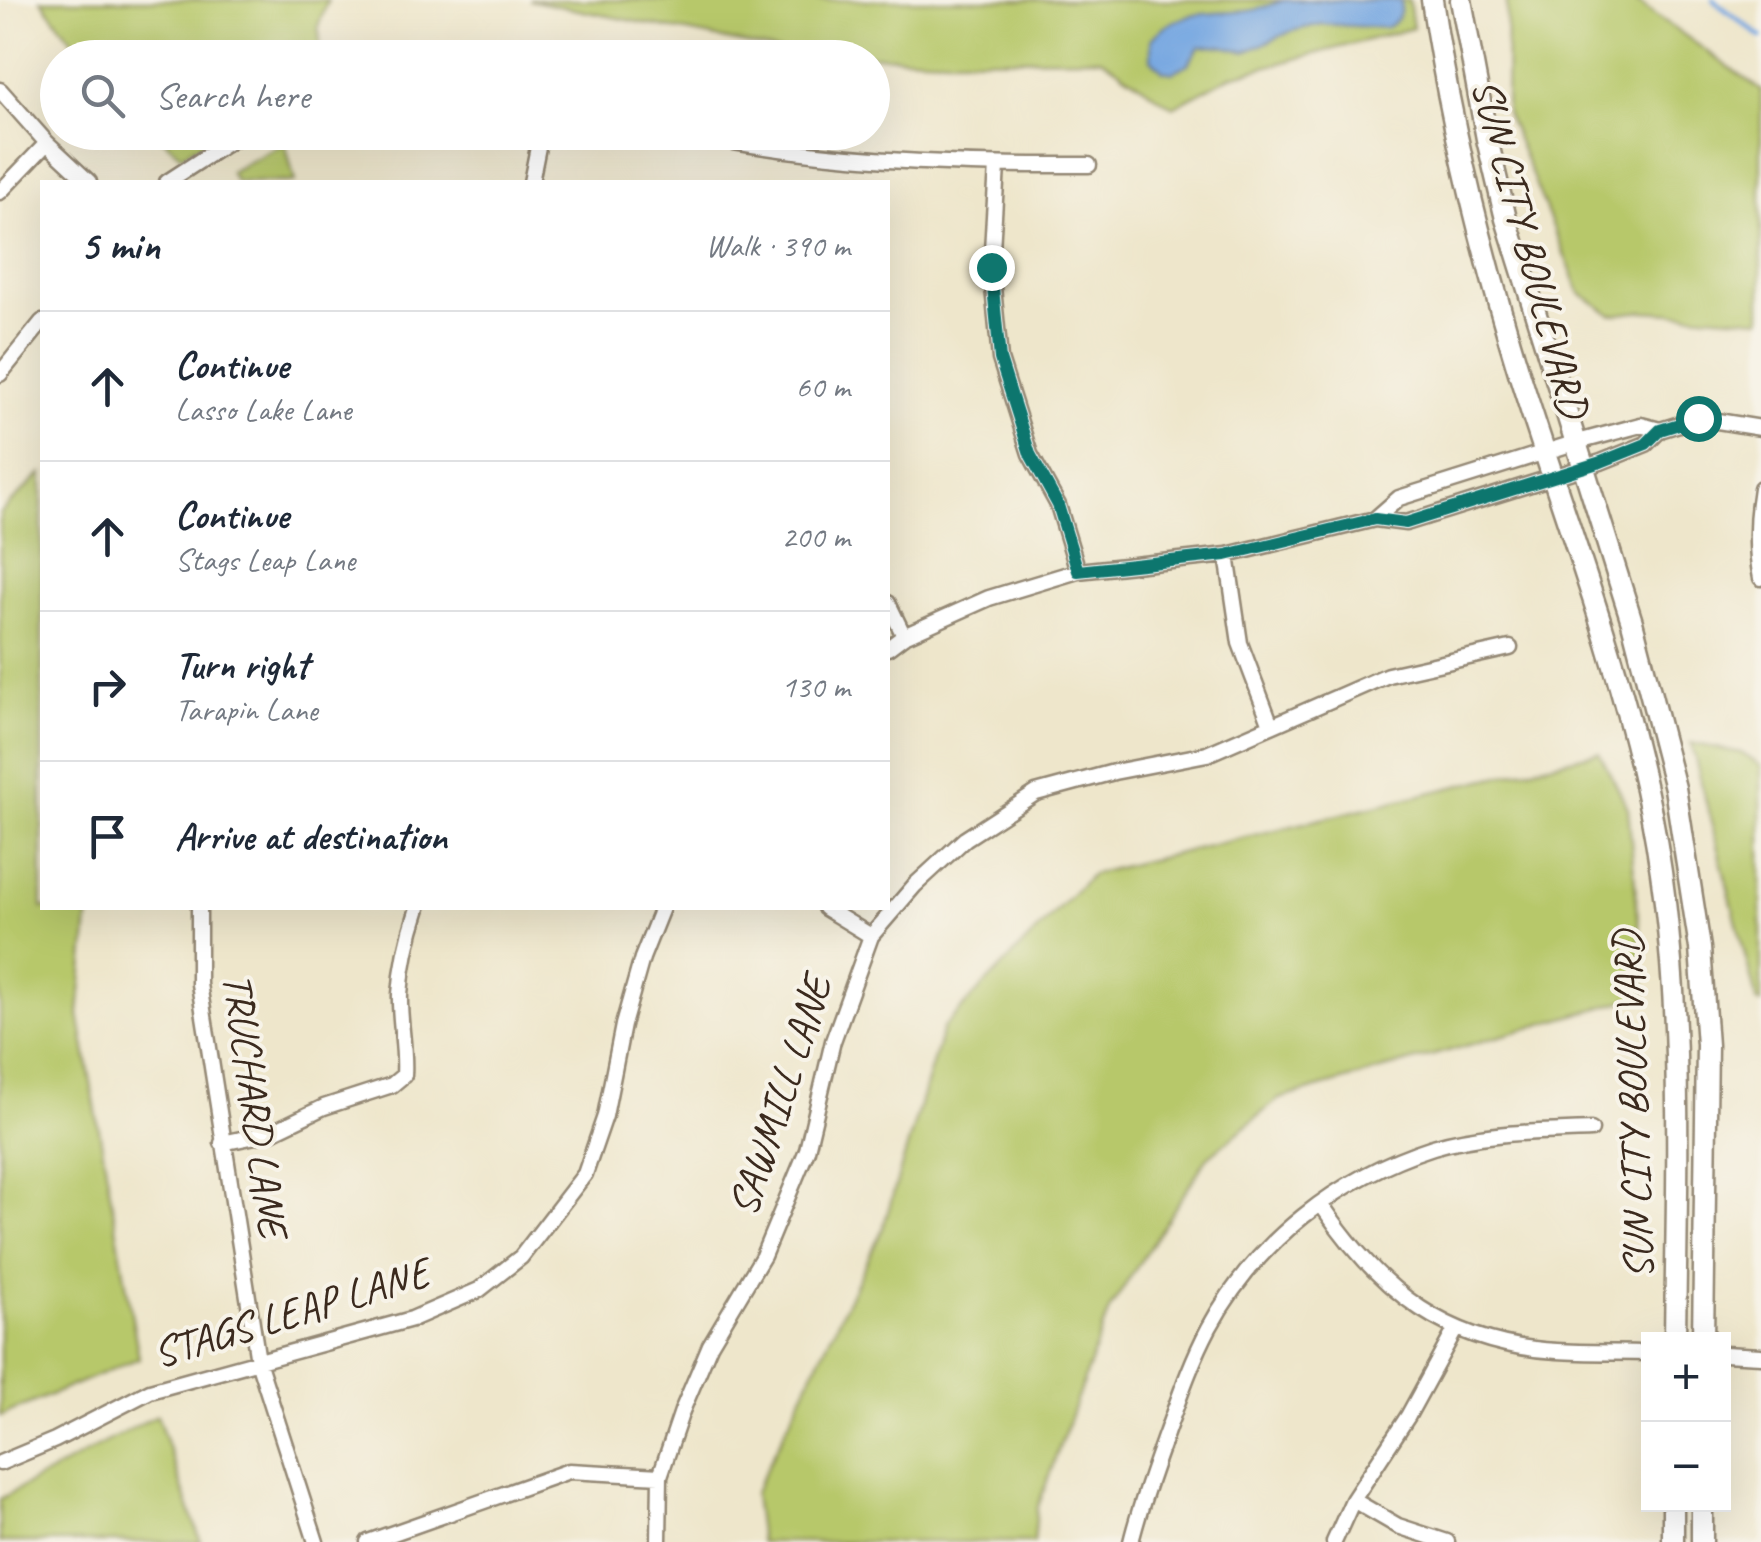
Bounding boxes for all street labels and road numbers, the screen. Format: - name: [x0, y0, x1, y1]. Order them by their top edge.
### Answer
- street label: SUN CITY BOULEVARD: [1459, 73, 1602, 426]
- street label: SUN CITY BOULEVARD: [1600, 926, 1666, 1280]
- street label: SAWMILL LANE: [716, 965, 845, 1222]
- street label: TRUCHARD LANE: [210, 970, 300, 1245]
- street label: STAGS LEAP LANE: [147, 1244, 440, 1380]

